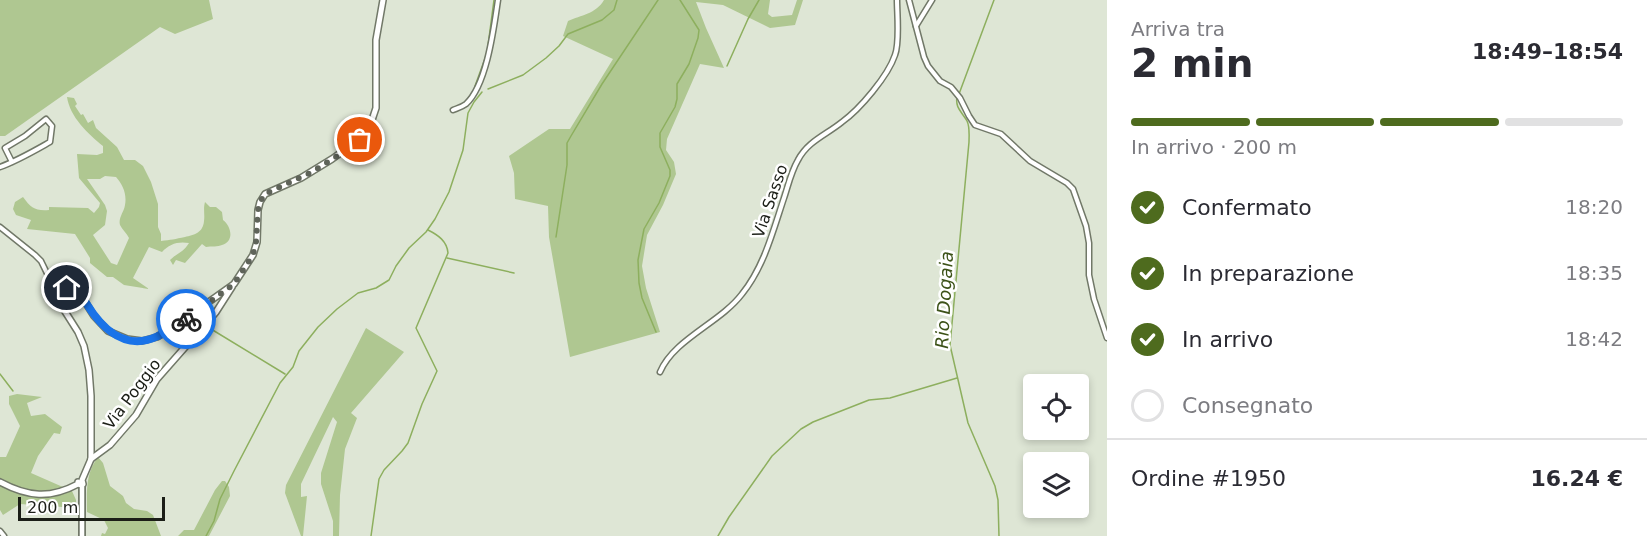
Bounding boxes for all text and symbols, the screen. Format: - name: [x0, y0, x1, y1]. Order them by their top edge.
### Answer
- text: Arriva tra: [1131, 17, 1225, 41]
- text: 18:49–18:54: [1472, 39, 1623, 64]
- text: 2 min: [1131, 41, 1253, 86]
- pin: [334, 114, 385, 165]
- icon: bag: [343, 123, 376, 156]
- text: In arrivo · 200 m: [1131, 135, 1297, 159]
- street label: Via Sasso: [749, 162, 791, 240]
- icon: check: [1131, 191, 1164, 224]
- text: Confermato: [1182, 195, 1312, 220]
- text: 18:20: [1565, 195, 1623, 219]
- water label: Rio Dogaia: [931, 251, 957, 349]
- icon: check: [1131, 257, 1164, 290]
- text: In preparazione: [1182, 261, 1354, 286]
- text: 18:35: [1565, 261, 1623, 285]
- pin: [41, 262, 92, 313]
- icon: home: [50, 271, 83, 304]
- courier: [156, 289, 216, 349]
- icon: bike: [170, 303, 203, 336]
- icon: check: [1131, 323, 1164, 356]
- text: In arrivo: [1182, 327, 1273, 352]
- text: 18:42: [1565, 327, 1623, 351]
- street label: Via Poggio: [99, 355, 165, 433]
- map controls: [1023, 374, 1089, 518]
- button: locate: [1023, 374, 1089, 440]
- text: Consegnato: [1182, 393, 1313, 418]
- button: layers: [1023, 452, 1089, 518]
- text: Ordine #1950: [1131, 466, 1286, 491]
- text: 16.24 €: [1530, 466, 1623, 491]
- scale bar: [18, 494, 165, 522]
- text: 200 m: [27, 498, 78, 517]

